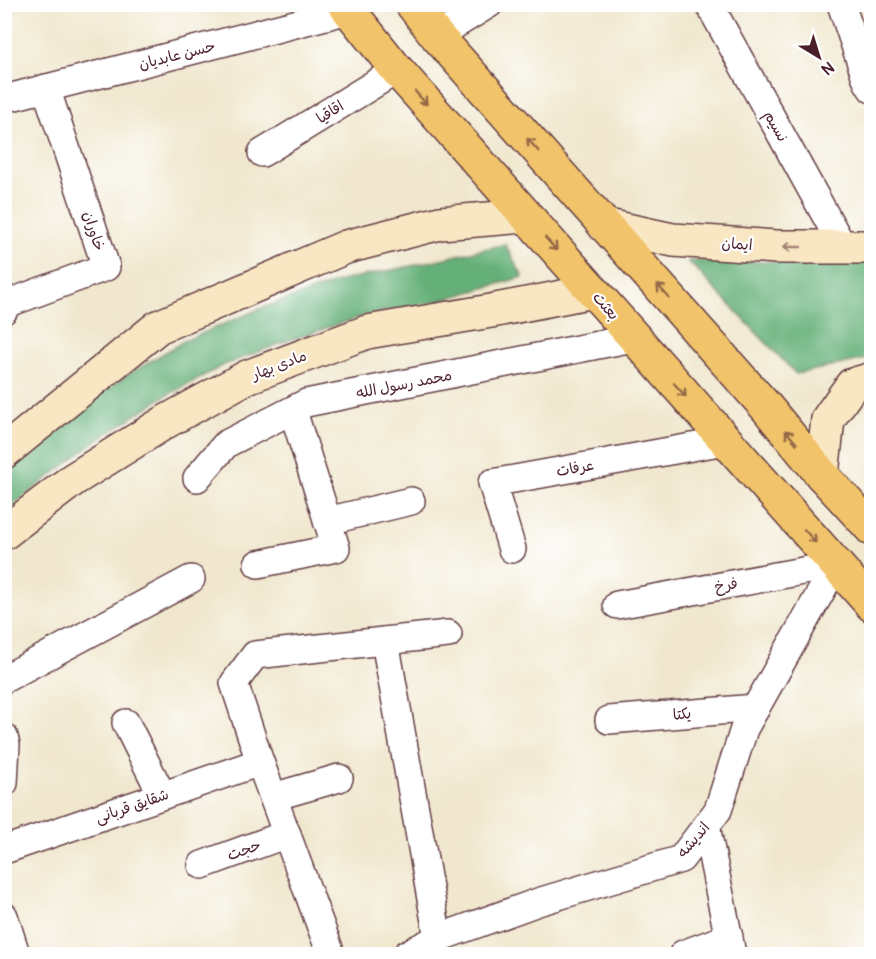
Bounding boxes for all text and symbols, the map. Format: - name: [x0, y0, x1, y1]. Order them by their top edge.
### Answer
- north arrow: [789, 27, 849, 87]
- street label: حسن عابدیان: [137, 37, 217, 74]
- text: N: [817, 57, 838, 79]
- one-way arrow: [415, 90, 428, 106]
- street label: اقاقیا: [313, 97, 348, 128]
- street label: نسیم: [758, 107, 792, 146]
- one-way arrow: [526, 138, 540, 153]
- street label: خاوران: [78, 209, 109, 253]
- street label: ایمان: [721, 234, 753, 255]
- one-way arrow: [544, 236, 558, 251]
- one-way arrow: [783, 241, 803, 253]
- one-way arrow: [656, 284, 670, 299]
- street label: بعثت: [588, 288, 623, 324]
- street label: مادی بهار: [248, 346, 309, 385]
- street label: محمد رسول الله: [355, 366, 454, 403]
- one-way arrow: [673, 382, 687, 397]
- one-way arrow: [785, 430, 798, 446]
- street label: عرفات: [555, 456, 595, 481]
- one-way arrow: [803, 528, 817, 543]
- street label: فرخ: [713, 574, 739, 597]
- street label: یکتا: [672, 704, 692, 725]
- street label: شقایق قربانی: [93, 785, 171, 828]
- street label: اندیشه: [673, 819, 714, 862]
- street label: حجت: [225, 836, 264, 865]

